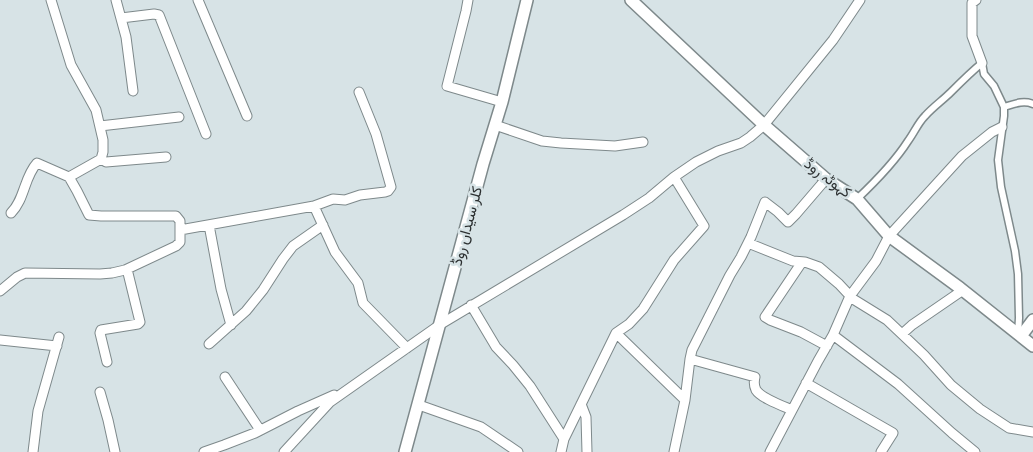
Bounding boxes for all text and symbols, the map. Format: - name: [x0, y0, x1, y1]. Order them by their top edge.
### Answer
- street label: کہوٹہ روڈ: [801, 154, 856, 202]
- street label: کلر سیداں روڈ: [447, 184, 486, 268]

